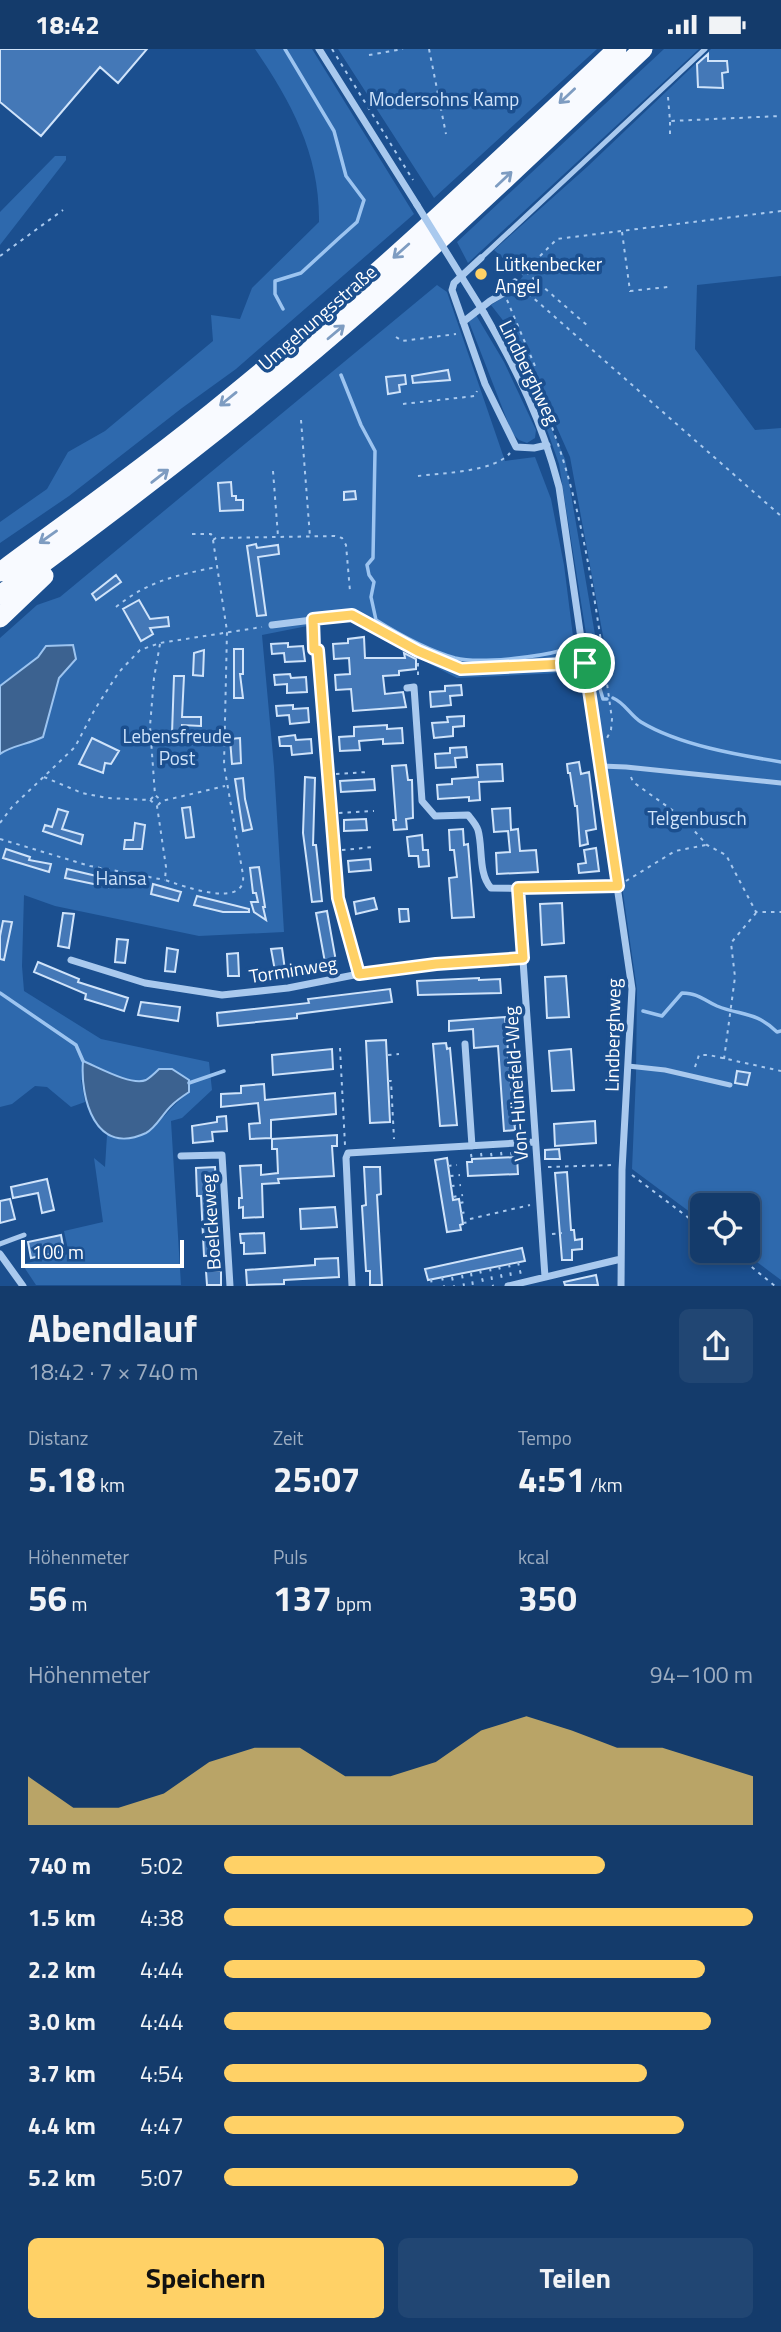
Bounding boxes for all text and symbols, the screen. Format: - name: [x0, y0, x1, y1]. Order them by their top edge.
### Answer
- text: 18:42: [35, 5, 100, 44]
- park label: Modersohns Kamp: [369, 84, 519, 113]
- one-way arrow: [558, 88, 576, 104]
- one-way arrow: [495, 171, 513, 187]
- one-way arrow: [392, 242, 410, 258]
- place label: Lütkenbecker Angel: [495, 249, 603, 300]
- street label: Umgehungsstraße: [251, 257, 383, 377]
- marker: Lütkenbecker Angel: [473, 266, 489, 282]
- street label: Lindberghweg: [492, 315, 568, 429]
- one-way arrow: [326, 324, 344, 340]
- one-way arrow: [220, 392, 238, 407]
- one-way arrow: [150, 468, 168, 483]
- one-way arrow: [39, 530, 58, 545]
- pin: [555, 633, 615, 693]
- icon: arrive: [566, 644, 604, 682]
- park label: Lebensfreude Post: [122, 721, 232, 772]
- park label: Telgenbusch: [647, 803, 747, 832]
- park label: Hansa: [96, 863, 147, 892]
- street label: Torminweg: [247, 948, 339, 990]
- street label: Lindberghweg: [597, 978, 627, 1092]
- street label: Von-Hünefeld-Weg: [495, 1005, 535, 1163]
- street label: Boelckeweg: [192, 1173, 228, 1271]
- map controls: [690, 1193, 760, 1263]
- button: locate: [690, 1193, 760, 1263]
- scale bar: [21, 1237, 184, 1268]
- text: 100 m: [32, 1237, 84, 1266]
- text: Abendlauf: [28, 1299, 197, 1357]
- button: share: [679, 1309, 753, 1383]
- text: 18:42 · 7 × 740 m: [28, 1354, 198, 1389]
- text: Distanz: [28, 1423, 88, 1452]
- text: Zeit: [273, 1423, 303, 1452]
- text: Tempo: [518, 1423, 572, 1452]
- text: 5.18: [28, 1452, 96, 1506]
- text: 25:07: [273, 1452, 360, 1506]
- text: 4:51: [518, 1452, 586, 1506]
- text: km: [96, 1470, 125, 1499]
- text: /km: [586, 1470, 623, 1499]
- text: Höhenmeter: [28, 1542, 129, 1571]
- text: Puls: [273, 1542, 308, 1571]
- text: kcal: [518, 1542, 549, 1571]
- text: 56: [28, 1571, 67, 1625]
- text: 137: [273, 1571, 332, 1625]
- text: 350: [518, 1571, 577, 1625]
- text: m: [67, 1589, 87, 1618]
- text: bpm: [332, 1589, 372, 1618]
- text: Höhenmeter: [28, 1657, 150, 1692]
- text: 94–100 m: [650, 1657, 753, 1692]
- text: 740 m: [28, 1848, 91, 1883]
- text: 5:02: [140, 1848, 184, 1883]
- text: 1.5 km: [28, 1900, 96, 1935]
- text: 4:38: [140, 1900, 184, 1935]
- text: 2.2 km: [28, 1952, 96, 1987]
- text: 4:44: [140, 1952, 184, 1987]
- text: 3.0 km: [28, 2004, 96, 2039]
- text: 4:44: [140, 2004, 184, 2039]
- text: 3.7 km: [28, 2056, 96, 2091]
- text: 4:54: [140, 2056, 184, 2091]
- text: 4.4 km: [28, 2108, 96, 2143]
- text: 4:47: [140, 2108, 184, 2143]
- text: 5.2 km: [28, 2160, 96, 2195]
- text: 5:07: [140, 2160, 184, 2195]
- button: Speichern: [28, 2238, 384, 2318]
- button: Teilen: [398, 2238, 753, 2318]

